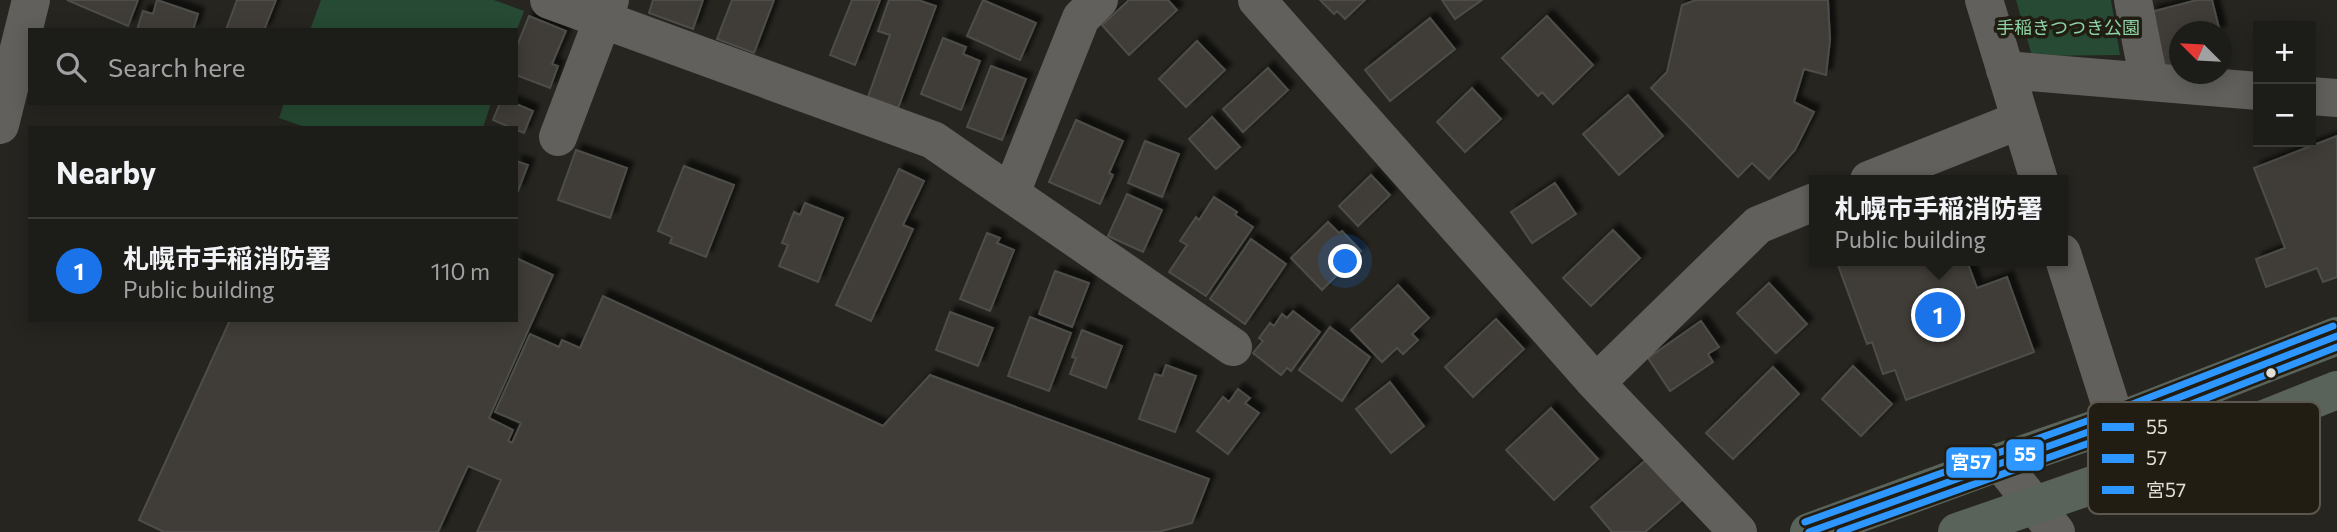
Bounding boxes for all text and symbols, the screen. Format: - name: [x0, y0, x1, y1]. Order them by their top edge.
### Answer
- park label: 手稲きつつき公園: [1996, 16, 2140, 38]
- north arrow: [2169, 21, 2232, 84]
- map controls: [2253, 21, 2316, 147]
- button: +: [2253, 21, 2316, 84]
- search box: [28, 28, 518, 105]
- icon: search: [52, 48, 90, 86]
- text: Search here: [108, 51, 246, 82]
- button: −: [2253, 84, 2316, 147]
- text: Nearby: [56, 153, 156, 190]
- popup: [1809, 175, 2068, 266]
- text: 札幌市手稲消防署: [1834, 192, 2043, 223]
- text: Public building: [1834, 225, 1986, 253]
- text: 札幌市手稲消防署: [123, 242, 331, 273]
- your location: [1328, 244, 1362, 278]
- text: 1: [74, 257, 84, 285]
- text: 110 m: [431, 257, 490, 285]
- text: Public building: [123, 275, 274, 303]
- pin: 1: [1915, 289, 1961, 341]
- unlabelled marker: [2264, 366, 2278, 380]
- legend: [2088, 402, 2320, 514]
- text: 55: [2146, 415, 2168, 438]
- line badge: 55: [2005, 438, 2045, 472]
- text: 55: [2014, 442, 2036, 465]
- line badge: 宮57: [1945, 446, 1998, 479]
- text: 57: [2146, 446, 2167, 469]
- text: 宮57: [1951, 450, 1991, 473]
- text: 宮57: [2146, 478, 2186, 501]

